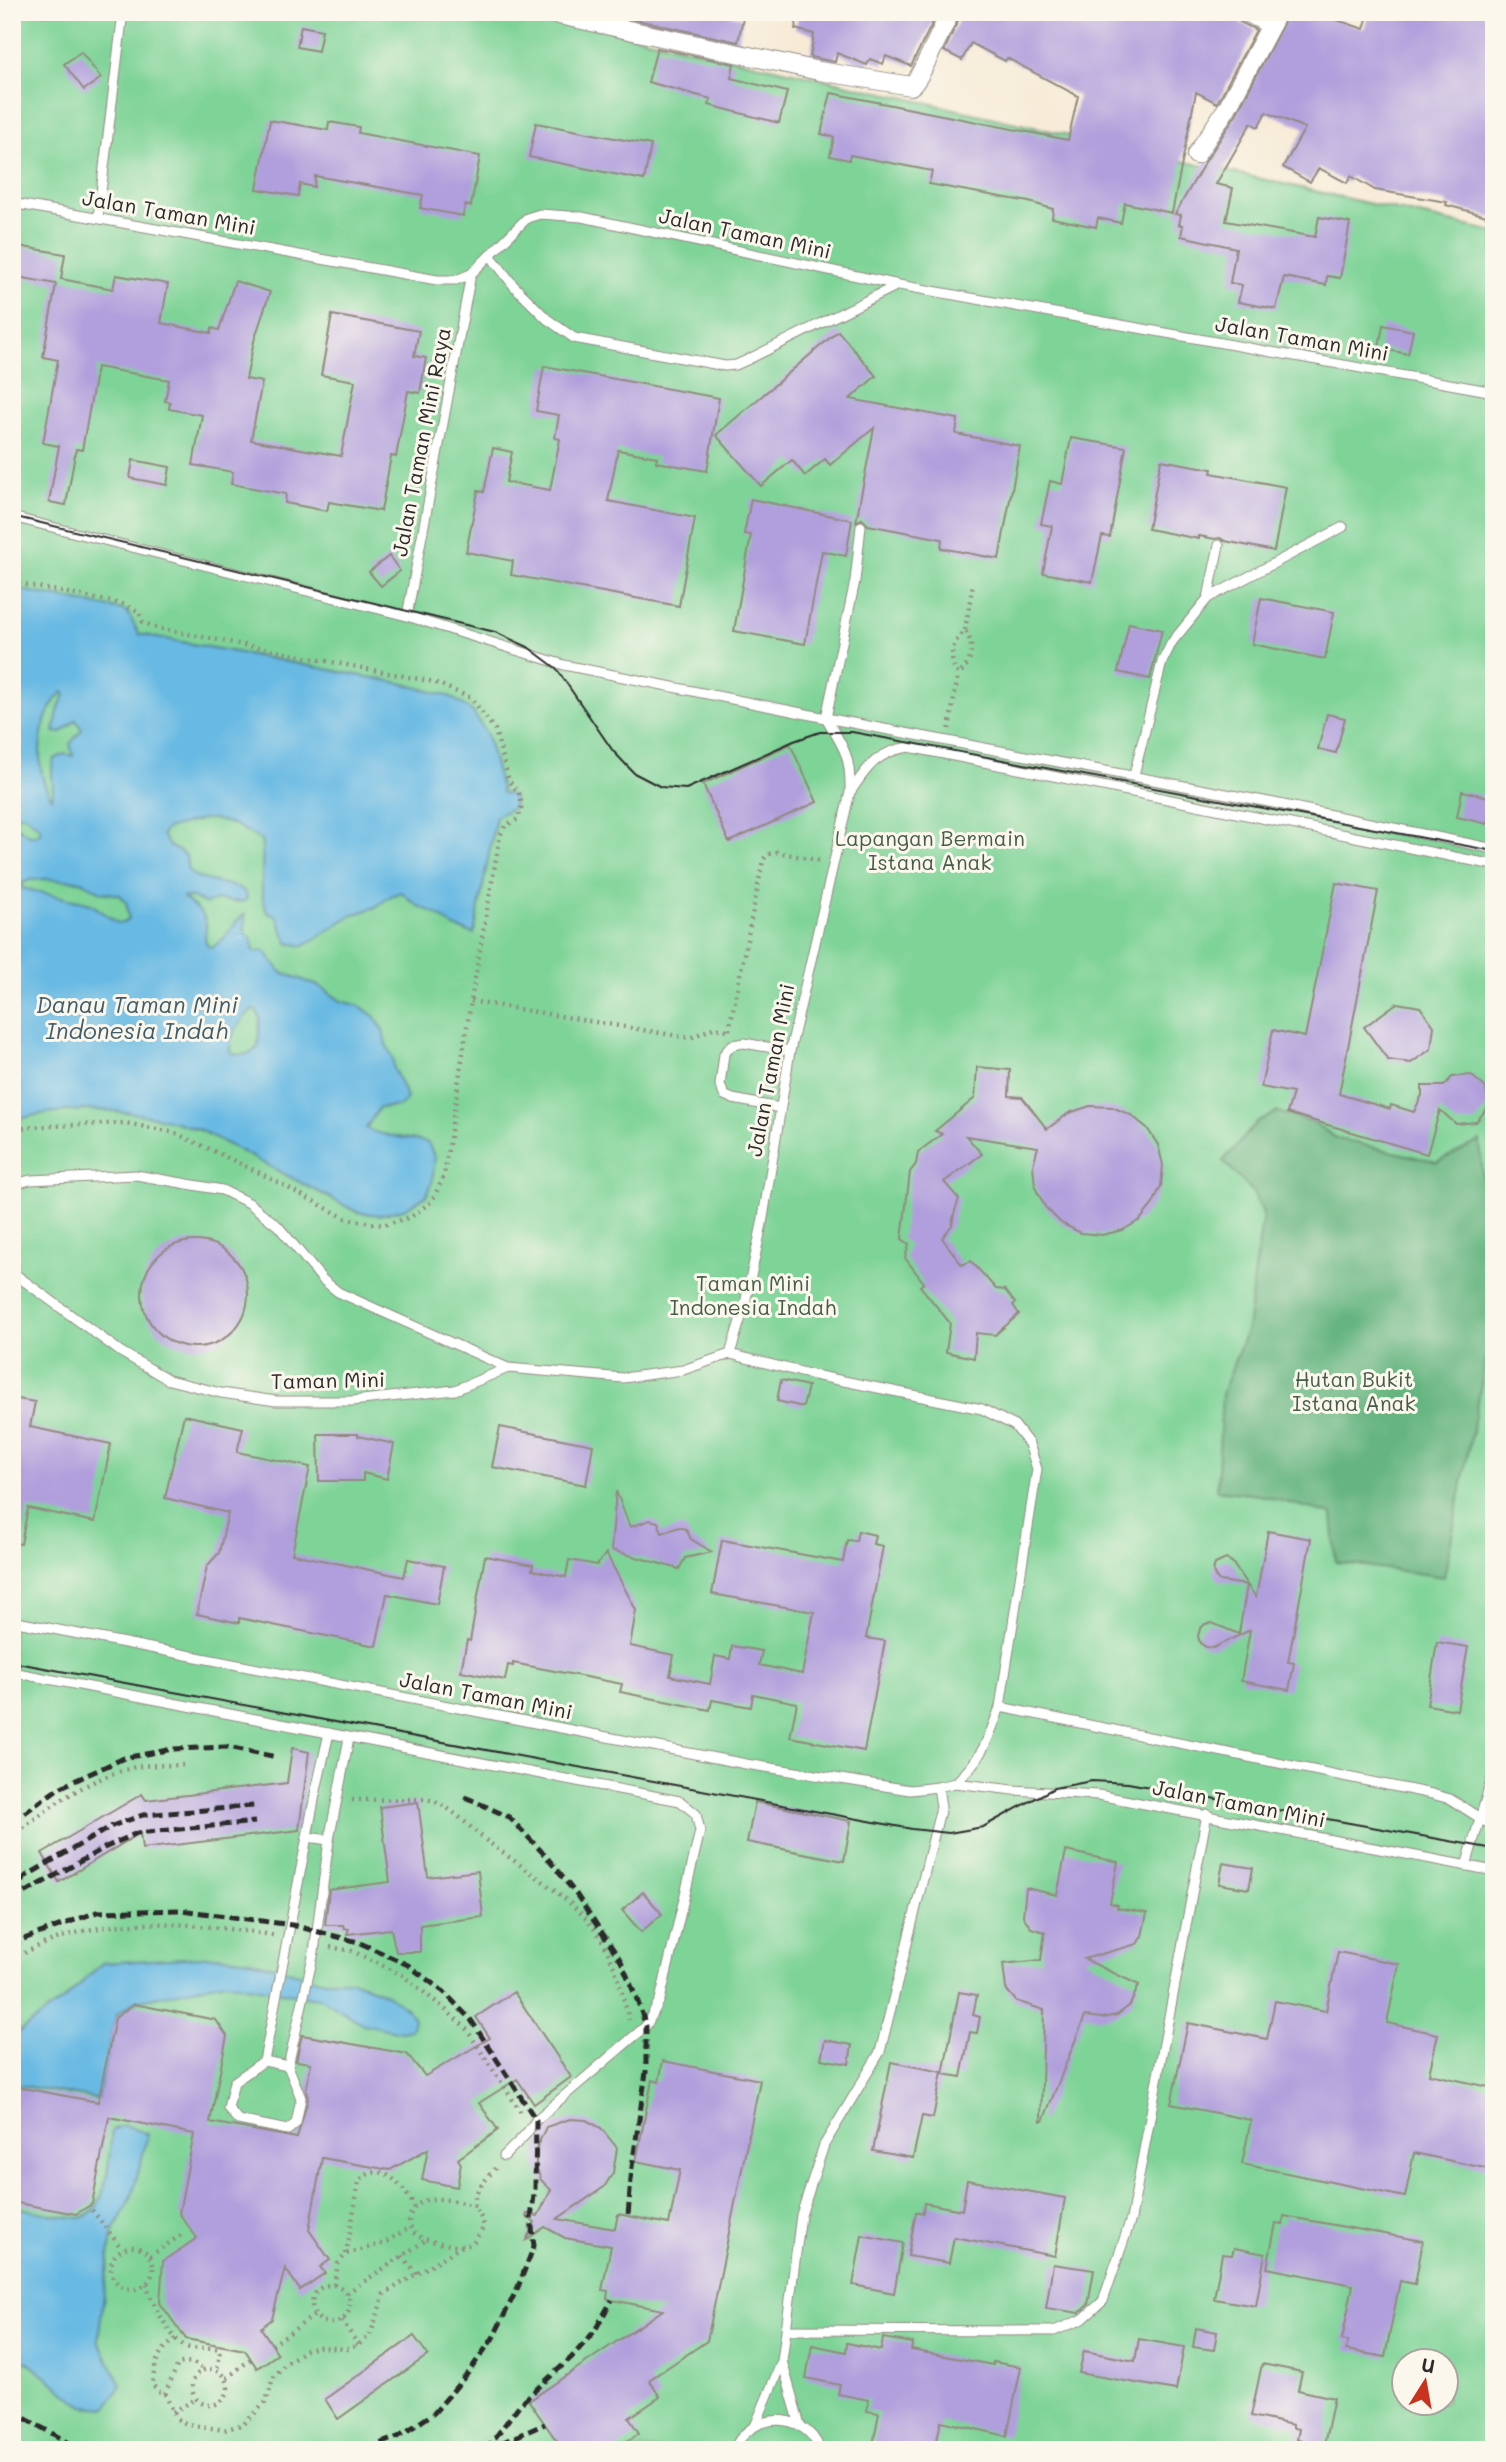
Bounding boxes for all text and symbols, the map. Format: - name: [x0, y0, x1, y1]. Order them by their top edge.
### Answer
- street label: Jalan Taman Mini: [80, 183, 258, 240]
- street label: Jalan Taman Mini: [657, 201, 834, 264]
- street label: Jalan Taman Mini: [1213, 309, 1391, 366]
- street label: Jalan Taman Mini Raya: [385, 325, 456, 559]
- park label: Lapangan Bermain Istana Anak: [835, 824, 1025, 875]
- street label: Jalan Taman Mini: [740, 981, 800, 1158]
- water label: Danau Taman Mini Indonesia Indah: [36, 989, 238, 1045]
- park label: Taman Mini Indonesia Indah: [670, 1269, 836, 1320]
- street label: Taman Mini: [271, 1365, 385, 1394]
- park label: Hutan Bukit Istana Anak: [1292, 1365, 1416, 1416]
- street label: Jalan Taman Mini: [398, 1665, 575, 1725]
- street label: Jalan Taman Mini: [1151, 1773, 1328, 1833]
- north arrow: [1390, 2346, 1460, 2416]
- text: U: [1419, 2351, 1437, 2378]

